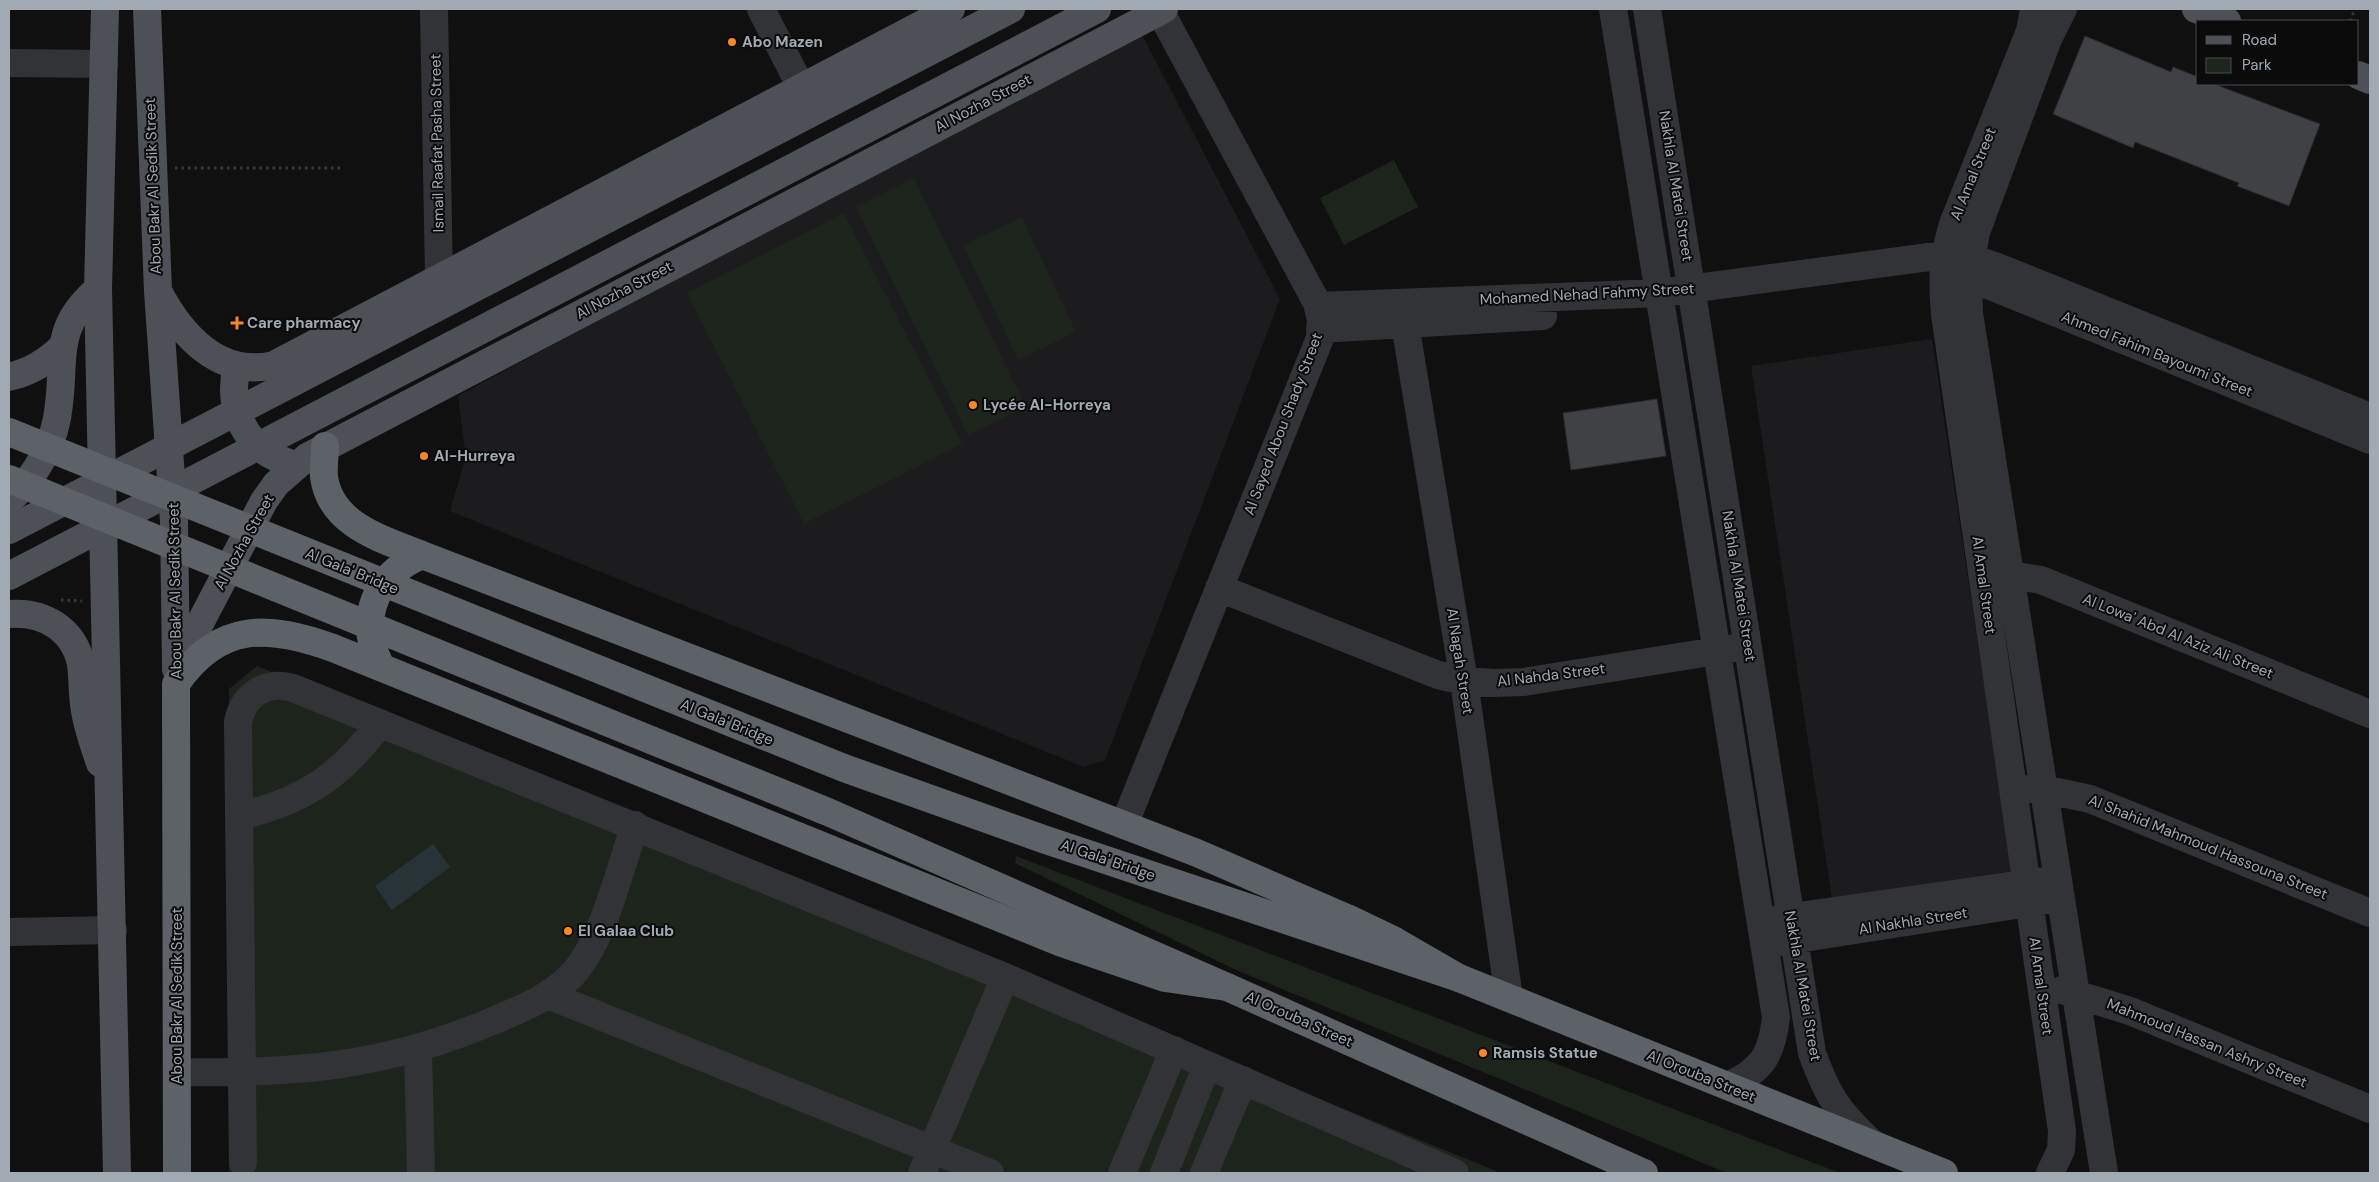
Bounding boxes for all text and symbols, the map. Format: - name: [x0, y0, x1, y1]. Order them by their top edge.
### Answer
- legend: [2196, 20, 2359, 85]
- text: Road: [2242, 30, 2277, 50]
- place label: Abo Mazen: [742, 32, 823, 52]
- marker: Abo Mazen: [726, 36, 738, 48]
- street label: Ismail Raafat Pasha Street: [425, 53, 449, 232]
- text: Park: [2242, 55, 2272, 75]
- street label: Al Nozha Street: [931, 69, 1035, 137]
- street label: Abou Bakr Al Sedik Street: [140, 97, 166, 275]
- street label: Nakhla Al Matei Street: [1654, 109, 1698, 263]
- street label: Al Amal Street: [1945, 124, 2001, 223]
- street label: Al Nozha Street: [572, 256, 676, 324]
- street label: Mohamed Nehad Fahmy Street: [1479, 278, 1695, 310]
- street label: Ahmed Fahim Bayoumi Street: [2058, 306, 2256, 402]
- place label: Care pharmacy: [247, 313, 361, 333]
- marker: Care pharmacy: [231, 317, 243, 329]
- street label: Al Sayed Abou Shady Street: [1239, 330, 1327, 518]
- place label: Lycée Al-Horreya: [983, 395, 1111, 415]
- marker: Lycée Al-Horreya: [967, 399, 979, 411]
- place label: Al-Hurreya: [434, 446, 515, 466]
- marker: Al-Hurreya: [418, 450, 430, 462]
- street label: Al Nozha Street: [209, 490, 279, 594]
- street label: Abou Bakr Al Sedik Street: [163, 502, 187, 680]
- street label: Nakhla Al Matei Street: [1717, 509, 1761, 663]
- street label: Al Amal Street: [1967, 535, 2001, 635]
- street label: Al Gala' Bridge: [302, 543, 402, 599]
- street label: Al Lowa' Abd Al Aziz Ali Street: [2080, 589, 2276, 684]
- street label: Al Nagah Street: [1442, 606, 1478, 716]
- street label: Al Nahda Street: [1496, 658, 1606, 692]
- street label: Al Gala' Bridge: [677, 694, 777, 750]
- street label: Al Shahid Mahmoud Hassouna Street: [2085, 790, 2331, 904]
- street label: Al Gala' Bridge: [1058, 834, 1158, 886]
- street label: Al Nakhla Street: [1857, 902, 1969, 939]
- street label: Abou Bakr Al Sedik Street: [167, 908, 187, 1084]
- street label: Nakhla Al Matei Street: [1780, 909, 1826, 1063]
- place label: El Galaa Club: [578, 921, 674, 941]
- marker: El Galaa Club: [562, 925, 574, 937]
- street label: Al Amal Street: [2024, 936, 2058, 1036]
- street label: Al Orouba Street: [1242, 986, 1356, 1052]
- street label: Mahmoud Hassan Ashry Street: [2104, 994, 2310, 1092]
- place label: Ramsis Statue: [1493, 1043, 1598, 1063]
- street label: Al Orouba Street: [1644, 1045, 1758, 1107]
- marker: Ramsis Statue: [1477, 1047, 1489, 1059]

